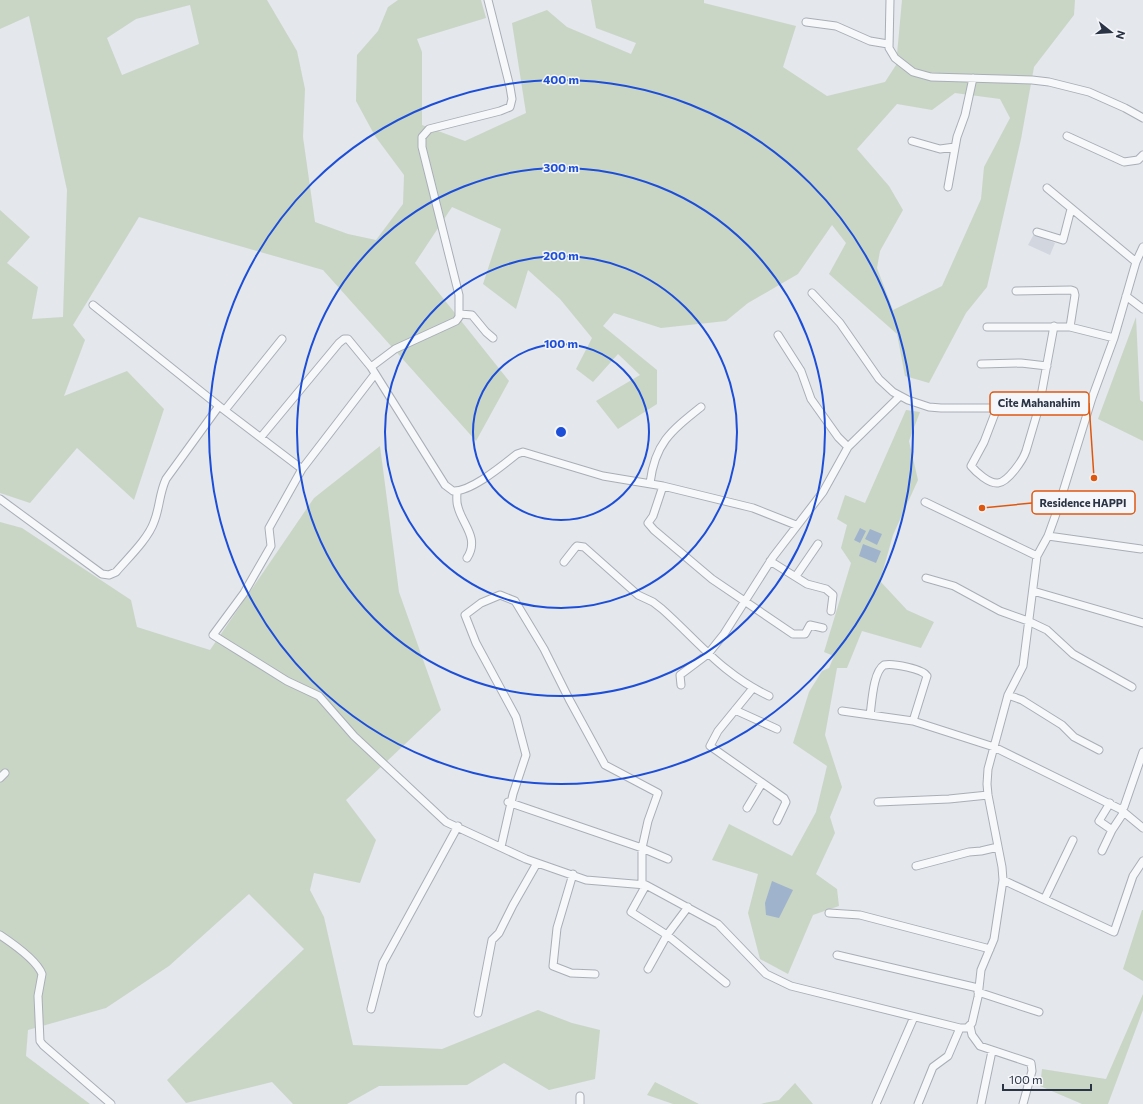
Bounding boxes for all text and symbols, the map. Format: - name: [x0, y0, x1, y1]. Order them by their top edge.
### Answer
- north arrow: [1091, 12, 1131, 52]
- text: N: [1114, 29, 1128, 41]
- text: 400 m: [543, 72, 579, 86]
- text: 300 m: [543, 160, 579, 174]
- text: 200 m: [543, 248, 579, 262]
- text: 100 m: [544, 336, 578, 350]
- callout: Cite Mahanahim: [990, 392, 1089, 415]
- text: Cite Mahanahim: [998, 396, 1081, 409]
- centre of rings: [554, 425, 568, 439]
- callout: Residence HAPPI: [1032, 491, 1135, 514]
- text: Residence HAPPI: [1040, 496, 1126, 509]
- scale bar: [1003, 1066, 1091, 1092]
- text: 100 m: [1009, 1072, 1043, 1086]

